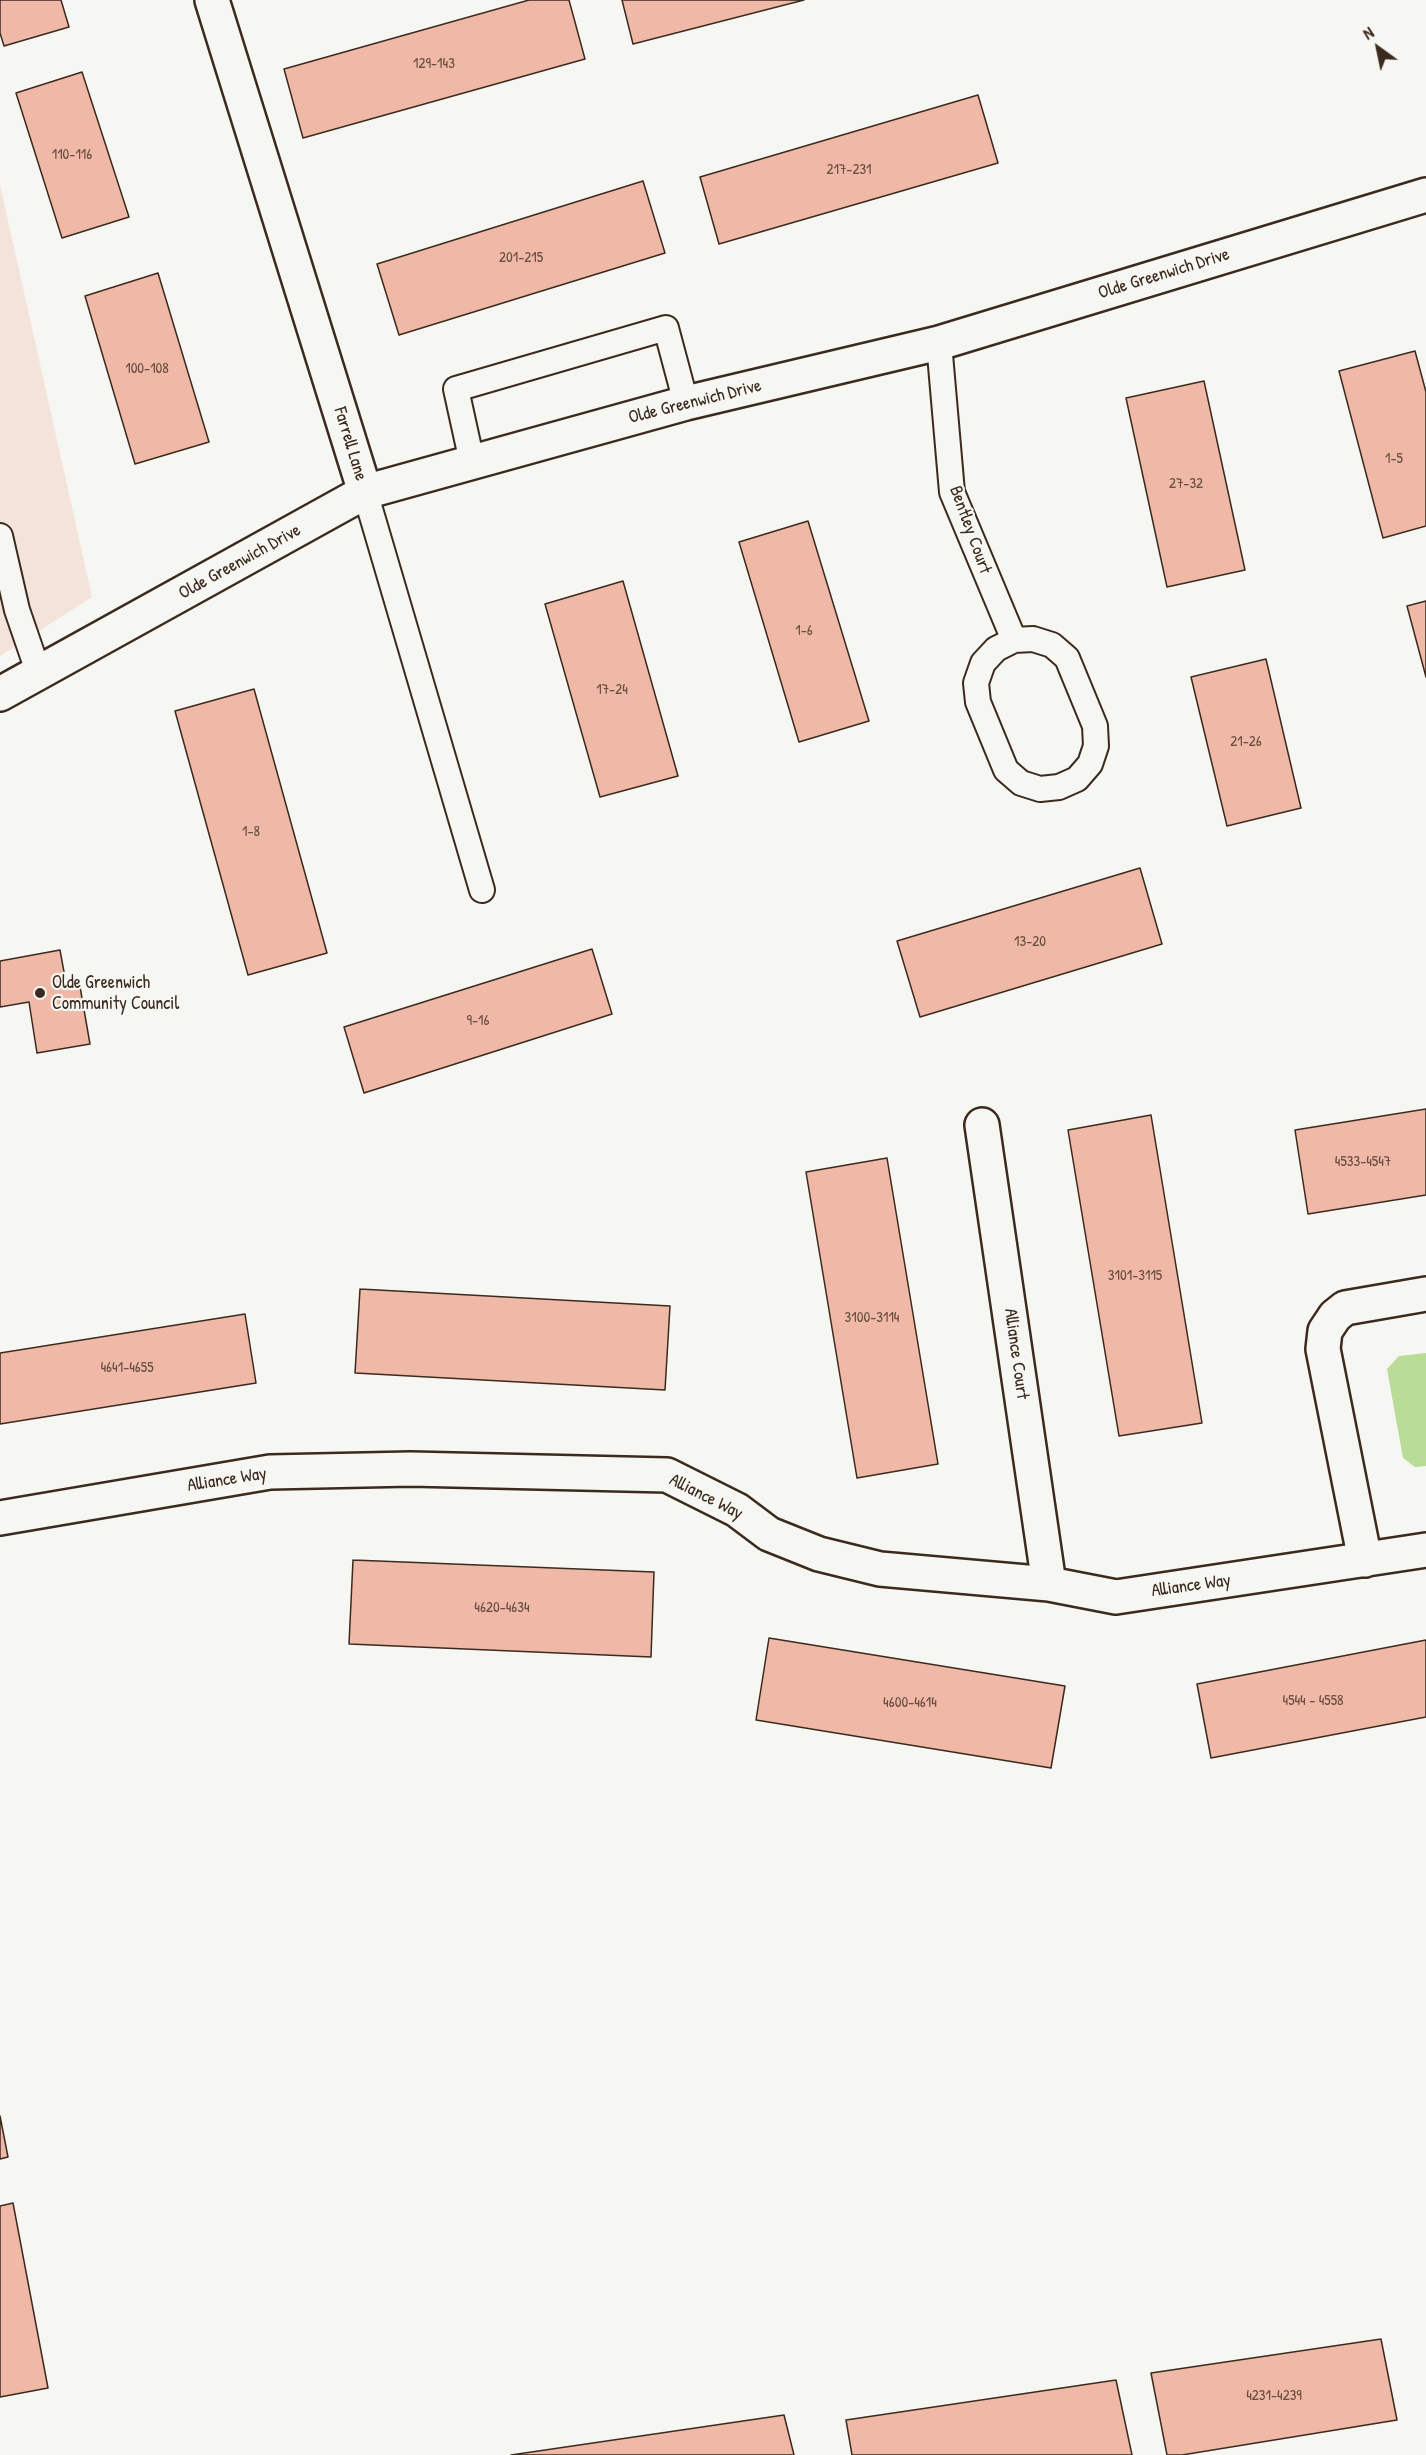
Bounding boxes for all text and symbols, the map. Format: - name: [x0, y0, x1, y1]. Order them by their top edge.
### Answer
- north arrow: [1348, 18, 1408, 78]
- text: N: [1359, 21, 1378, 44]
- house number: 129-143: [413, 55, 455, 73]
- house number: 110-116: [52, 146, 92, 164]
- house number: 217-231: [826, 161, 872, 179]
- street label: Olde Greenwich Drive: [1096, 244, 1232, 304]
- house number: 201-215: [499, 249, 543, 267]
- house number: 100-108: [125, 360, 169, 378]
- street label: Olde Greenwich Drive: [626, 375, 764, 429]
- street label: Farrell Lane: [329, 405, 371, 483]
- house number: 1-5: [1385, 450, 1403, 468]
- house number: 27-32: [1169, 475, 1203, 493]
- street label: Bentley Court: [944, 483, 996, 577]
- street label: Olde Greenwich Drive: [175, 520, 305, 604]
- house number: 1-6: [795, 622, 813, 640]
- house number: 17-24: [596, 681, 628, 699]
- house number: 21-26: [1230, 733, 1262, 751]
- house number: 1-8: [242, 823, 260, 841]
- house number: 13-20: [1014, 933, 1046, 951]
- place label: Olde Greenwich Community Council: [52, 972, 179, 1014]
- marker: Olde Greenwich Community Council: [33, 986, 47, 1000]
- house number: 9-16: [467, 1012, 489, 1030]
- house number: 4533-4547: [1335, 1153, 1391, 1171]
- house number: 3101-3115: [1108, 1267, 1162, 1285]
- street label: Alliance Court: [999, 1307, 1033, 1401]
- house number: 3100-3114: [845, 1309, 899, 1327]
- house number: 4641-4655: [100, 1359, 154, 1377]
- street label: Alliance Way: [186, 1463, 268, 1497]
- street label: Alliance Way: [666, 1469, 746, 1525]
- street label: Alliance Way: [1150, 1570, 1232, 1602]
- house number: 4620-4634: [474, 1599, 530, 1617]
- house number: 4544 - 4558: [1283, 1692, 1343, 1710]
- house number: 4600-4614: [883, 1694, 937, 1712]
- house number: 4231-4239: [1246, 2387, 1302, 2405]

